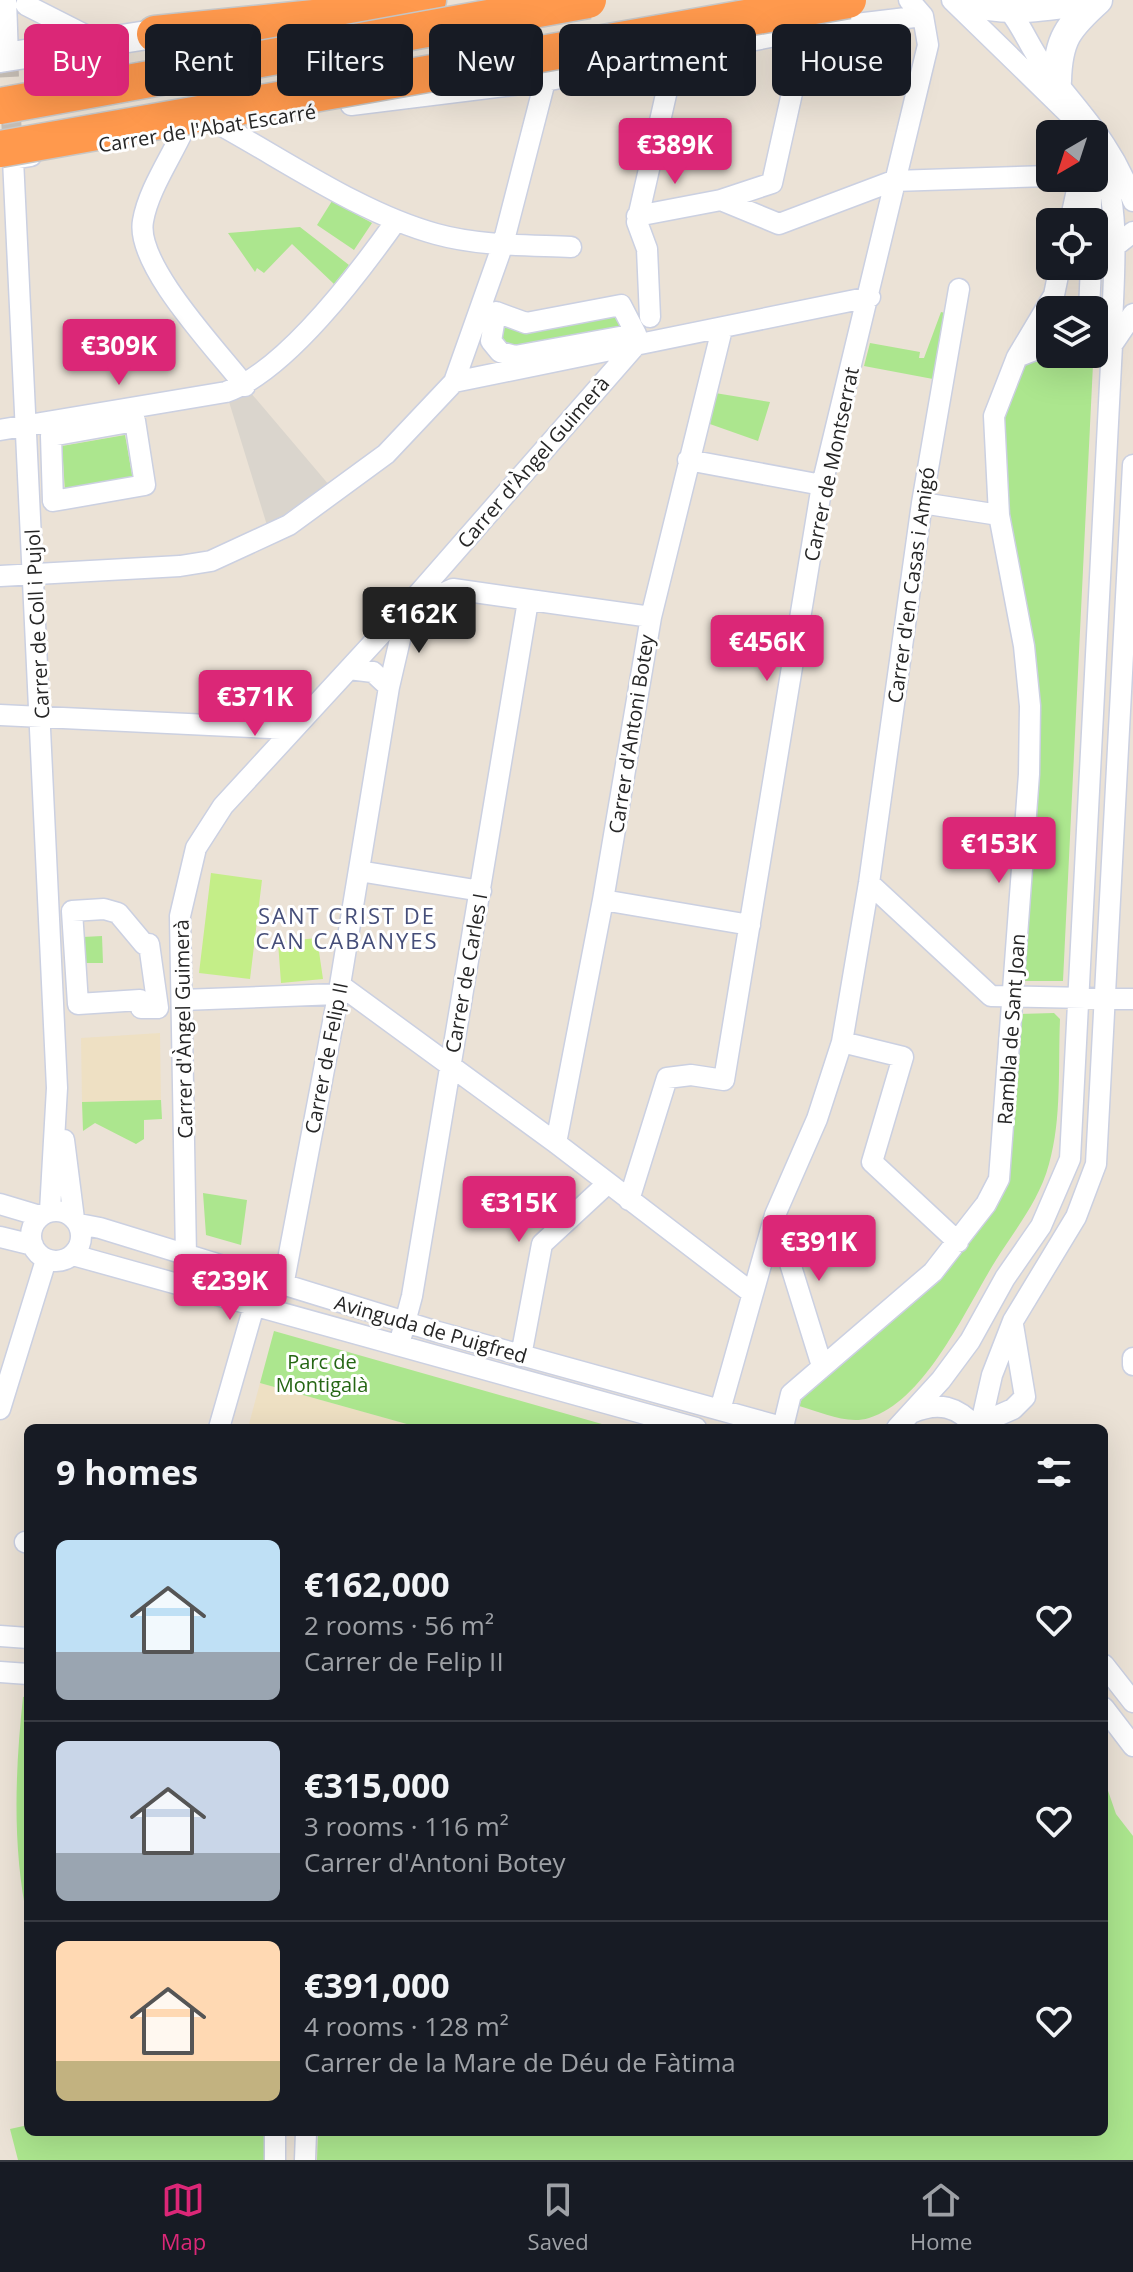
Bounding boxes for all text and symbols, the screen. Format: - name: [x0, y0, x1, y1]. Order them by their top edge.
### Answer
- chip: Buy: [24, 24, 129, 96]
- chip: Rent: [145, 24, 261, 96]
- chip: Filters: [277, 24, 413, 96]
- chip: New: [429, 24, 543, 96]
- chip: Apartment: [559, 24, 756, 96]
- chip: House: [772, 24, 911, 96]
- street label: Carrer de l'Abat Escarré: [96, 97, 318, 159]
- pin: €389K: [619, 118, 731, 186]
- north arrow: [1036, 120, 1108, 192]
- map controls: [1036, 120, 1108, 368]
- text: €389K: [637, 126, 713, 162]
- button: locate: [1036, 208, 1108, 280]
- button: layers: [1036, 296, 1108, 368]
- pin: €309K: [63, 319, 175, 387]
- text: €309K: [81, 327, 157, 363]
- street label: Carrer de Montserrat: [797, 364, 865, 564]
- street label: Carrer d'Àngel Guimerà: [451, 370, 615, 554]
- street label: Carrer d'en Casas i Amigó: [881, 465, 941, 705]
- street label: Carrer de Coll i Pujol: [19, 528, 55, 720]
- pin: €162K: [363, 587, 475, 655]
- text: €162K: [381, 595, 457, 631]
- pin: €456K: [711, 615, 823, 683]
- text: €456K: [729, 623, 805, 659]
- street label: Carrer d'Antoni Botey: [602, 632, 660, 835]
- pin: €371K: [199, 670, 311, 738]
- text: €371K: [217, 678, 293, 714]
- pin: €153K: [943, 817, 1055, 885]
- text: €153K: [961, 825, 1037, 861]
- street label: Carrer de Carles I: [439, 891, 493, 1055]
- district label: SANT CRIST DE CAN CABANYES: [255, 900, 439, 955]
- street label: Carrer d'Àngel Guimerà: [168, 919, 198, 1139]
- street label: Rambla de Sant Joan: [991, 932, 1031, 1126]
- street label: Carrer de Felip II: [298, 980, 354, 1136]
- pin: €315K: [463, 1176, 575, 1244]
- text: €315K: [481, 1184, 557, 1220]
- pin: €391K: [763, 1215, 875, 1283]
- text: €391K: [781, 1223, 857, 1259]
- pin: €239K: [174, 1254, 286, 1322]
- text: €239K: [192, 1262, 268, 1298]
- street label: Avinguda de Puigfred: [332, 1289, 530, 1369]
- park label: Parc de Montigalà: [276, 1348, 368, 1398]
- text: 9 homes: [56, 1449, 198, 1495]
- icon: filters: [1032, 1450, 1076, 1494]
- text: €162,000: [304, 1561, 450, 1607]
- icon: home: [120, 1572, 216, 1668]
- icon: heart: [1032, 1598, 1076, 1642]
- text: 2 rooms · 56 m²: [304, 1607, 494, 1643]
- text: Carrer de Felip II: [304, 1643, 504, 1679]
- text: €315,000: [304, 1762, 450, 1808]
- icon: home: [120, 1773, 216, 1869]
- icon: heart: [1032, 1799, 1076, 1843]
- text: 3 rooms · 116 m²: [304, 1808, 509, 1844]
- text: Carrer d'Antoni Botey: [304, 1844, 566, 1880]
- text: €391,000: [304, 1962, 450, 2008]
- icon: home: [120, 1973, 216, 2069]
- icon: heart: [1032, 1999, 1076, 2043]
- text: 4 rooms · 128 m²: [304, 2008, 509, 2044]
- text: Carrer de la Mare de Déu de Fàtima: [304, 2044, 736, 2080]
- tab: Map: [161, 2178, 206, 2256]
- tab: Saved: [528, 2178, 589, 2256]
- tab: Home: [910, 2178, 972, 2256]

